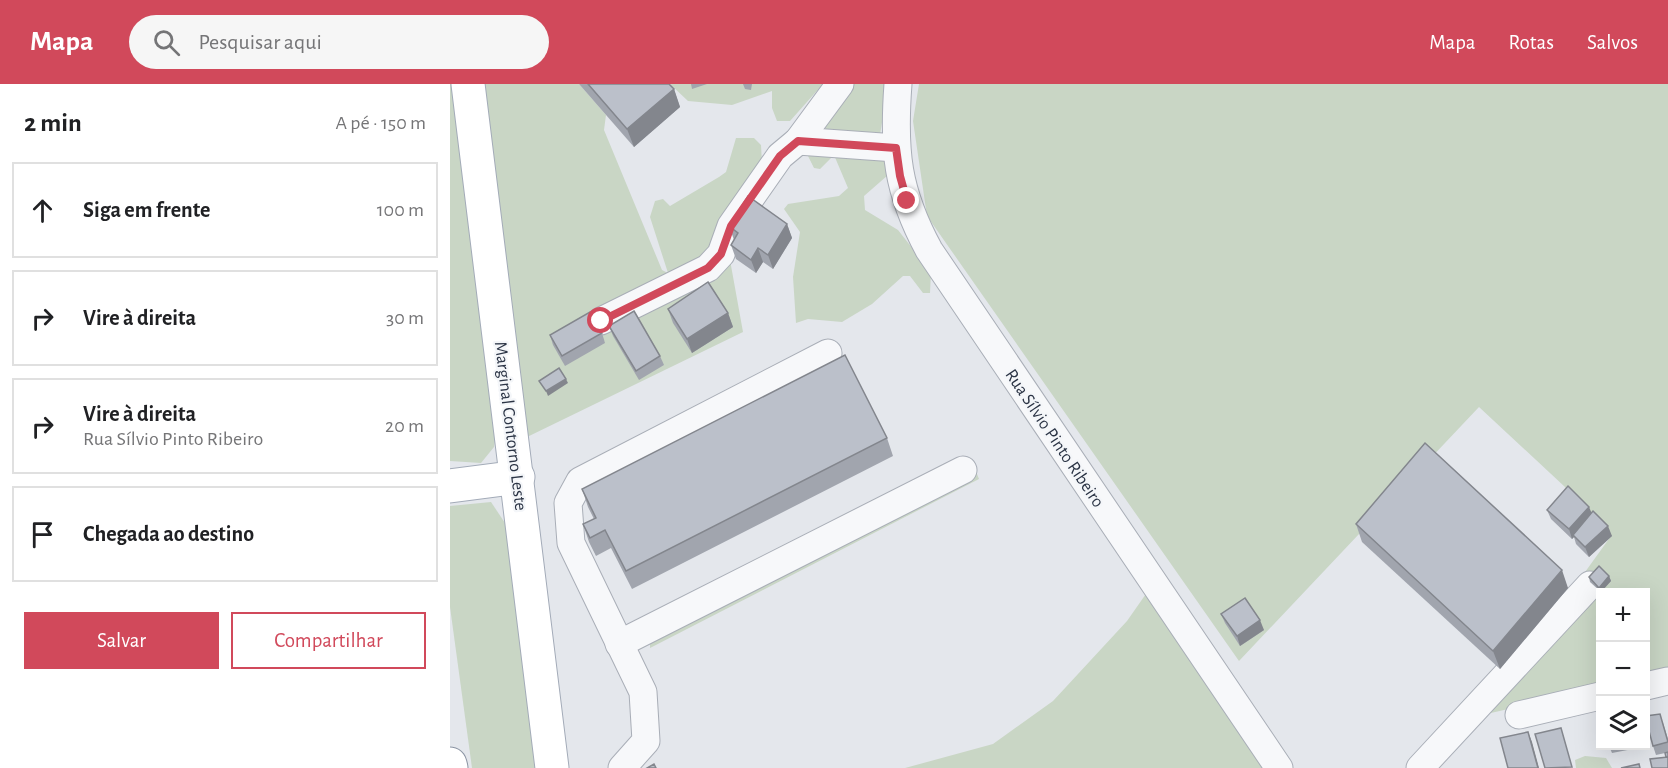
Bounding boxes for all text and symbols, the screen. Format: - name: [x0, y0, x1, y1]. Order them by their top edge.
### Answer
- search box: [129, 15, 549, 69]
- icon: search: [150, 26, 183, 59]
- text: Mapa: [30, 28, 93, 56]
- text: Pesquisar aqui: [198, 31, 322, 53]
- text: Mapa: [1429, 32, 1476, 53]
- text: Rotas: [1509, 32, 1554, 53]
- text: Salvos: [1587, 32, 1638, 53]
- text: 2 min: [24, 110, 82, 136]
- text: A pé · 150 m: [335, 113, 426, 133]
- route end: [893, 187, 919, 213]
- icon: ahead: [26, 194, 59, 227]
- text: Siga em frente: [83, 199, 210, 221]
- text: 100 m: [377, 200, 424, 220]
- icon: right: [26, 302, 59, 335]
- text: Vire à direita: [83, 307, 196, 329]
- route start: [587, 307, 613, 333]
- text: 30 m: [386, 308, 424, 328]
- street label: Marginal Contorno Leste: [491, 341, 529, 512]
- street label: Rua Sílvio Pinto Ribeiro: [1001, 366, 1107, 511]
- text: Vire à direita: [83, 403, 196, 425]
- icon: right: [26, 410, 59, 443]
- text: 20 m: [385, 416, 424, 436]
- text: Rua Sílvio Pinto Ribeiro: [83, 429, 263, 449]
- icon: arrive: [26, 518, 59, 551]
- text: Chegada ao destino: [83, 523, 254, 545]
- map controls: [1596, 588, 1650, 750]
- button: +: [1596, 588, 1650, 642]
- button: Salvar: [24, 612, 219, 669]
- button: Compartilhar: [231, 612, 426, 669]
- button: −: [1596, 642, 1650, 696]
- button: layers: [1596, 696, 1650, 750]

